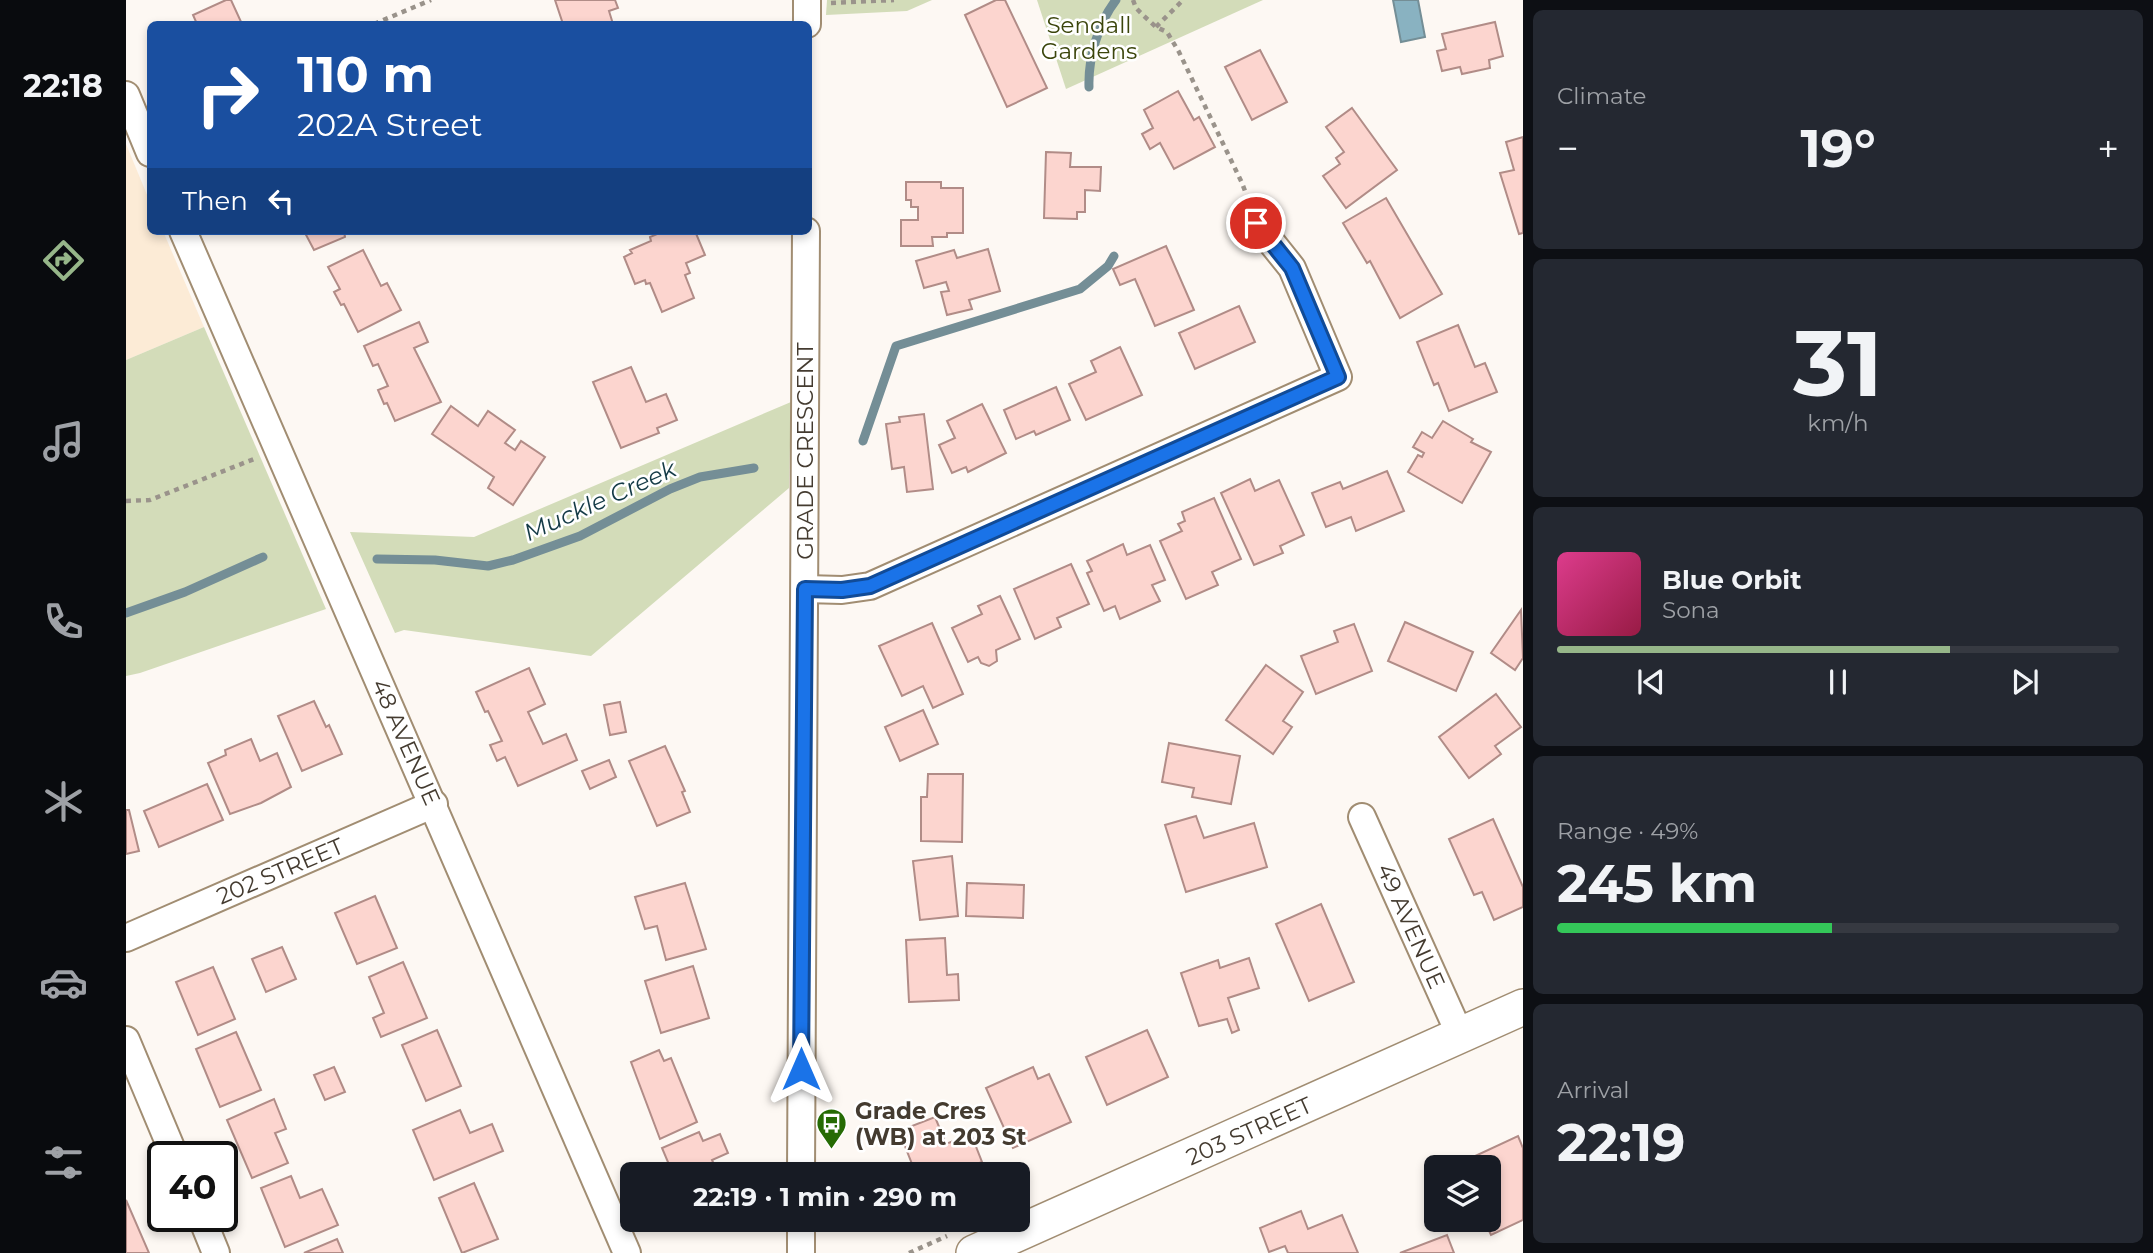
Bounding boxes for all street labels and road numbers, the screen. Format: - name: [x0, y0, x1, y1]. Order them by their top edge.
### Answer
- street label: GRADE CRESCENT: [791, 342, 819, 560]
- street label: 48 AVENUE: [366, 675, 446, 809]
- street label: 202 STREET: [212, 831, 348, 910]
- street label: 49 AVENUE: [1371, 859, 1451, 993]
- street label: 203 STREET: [1182, 1090, 1317, 1171]

